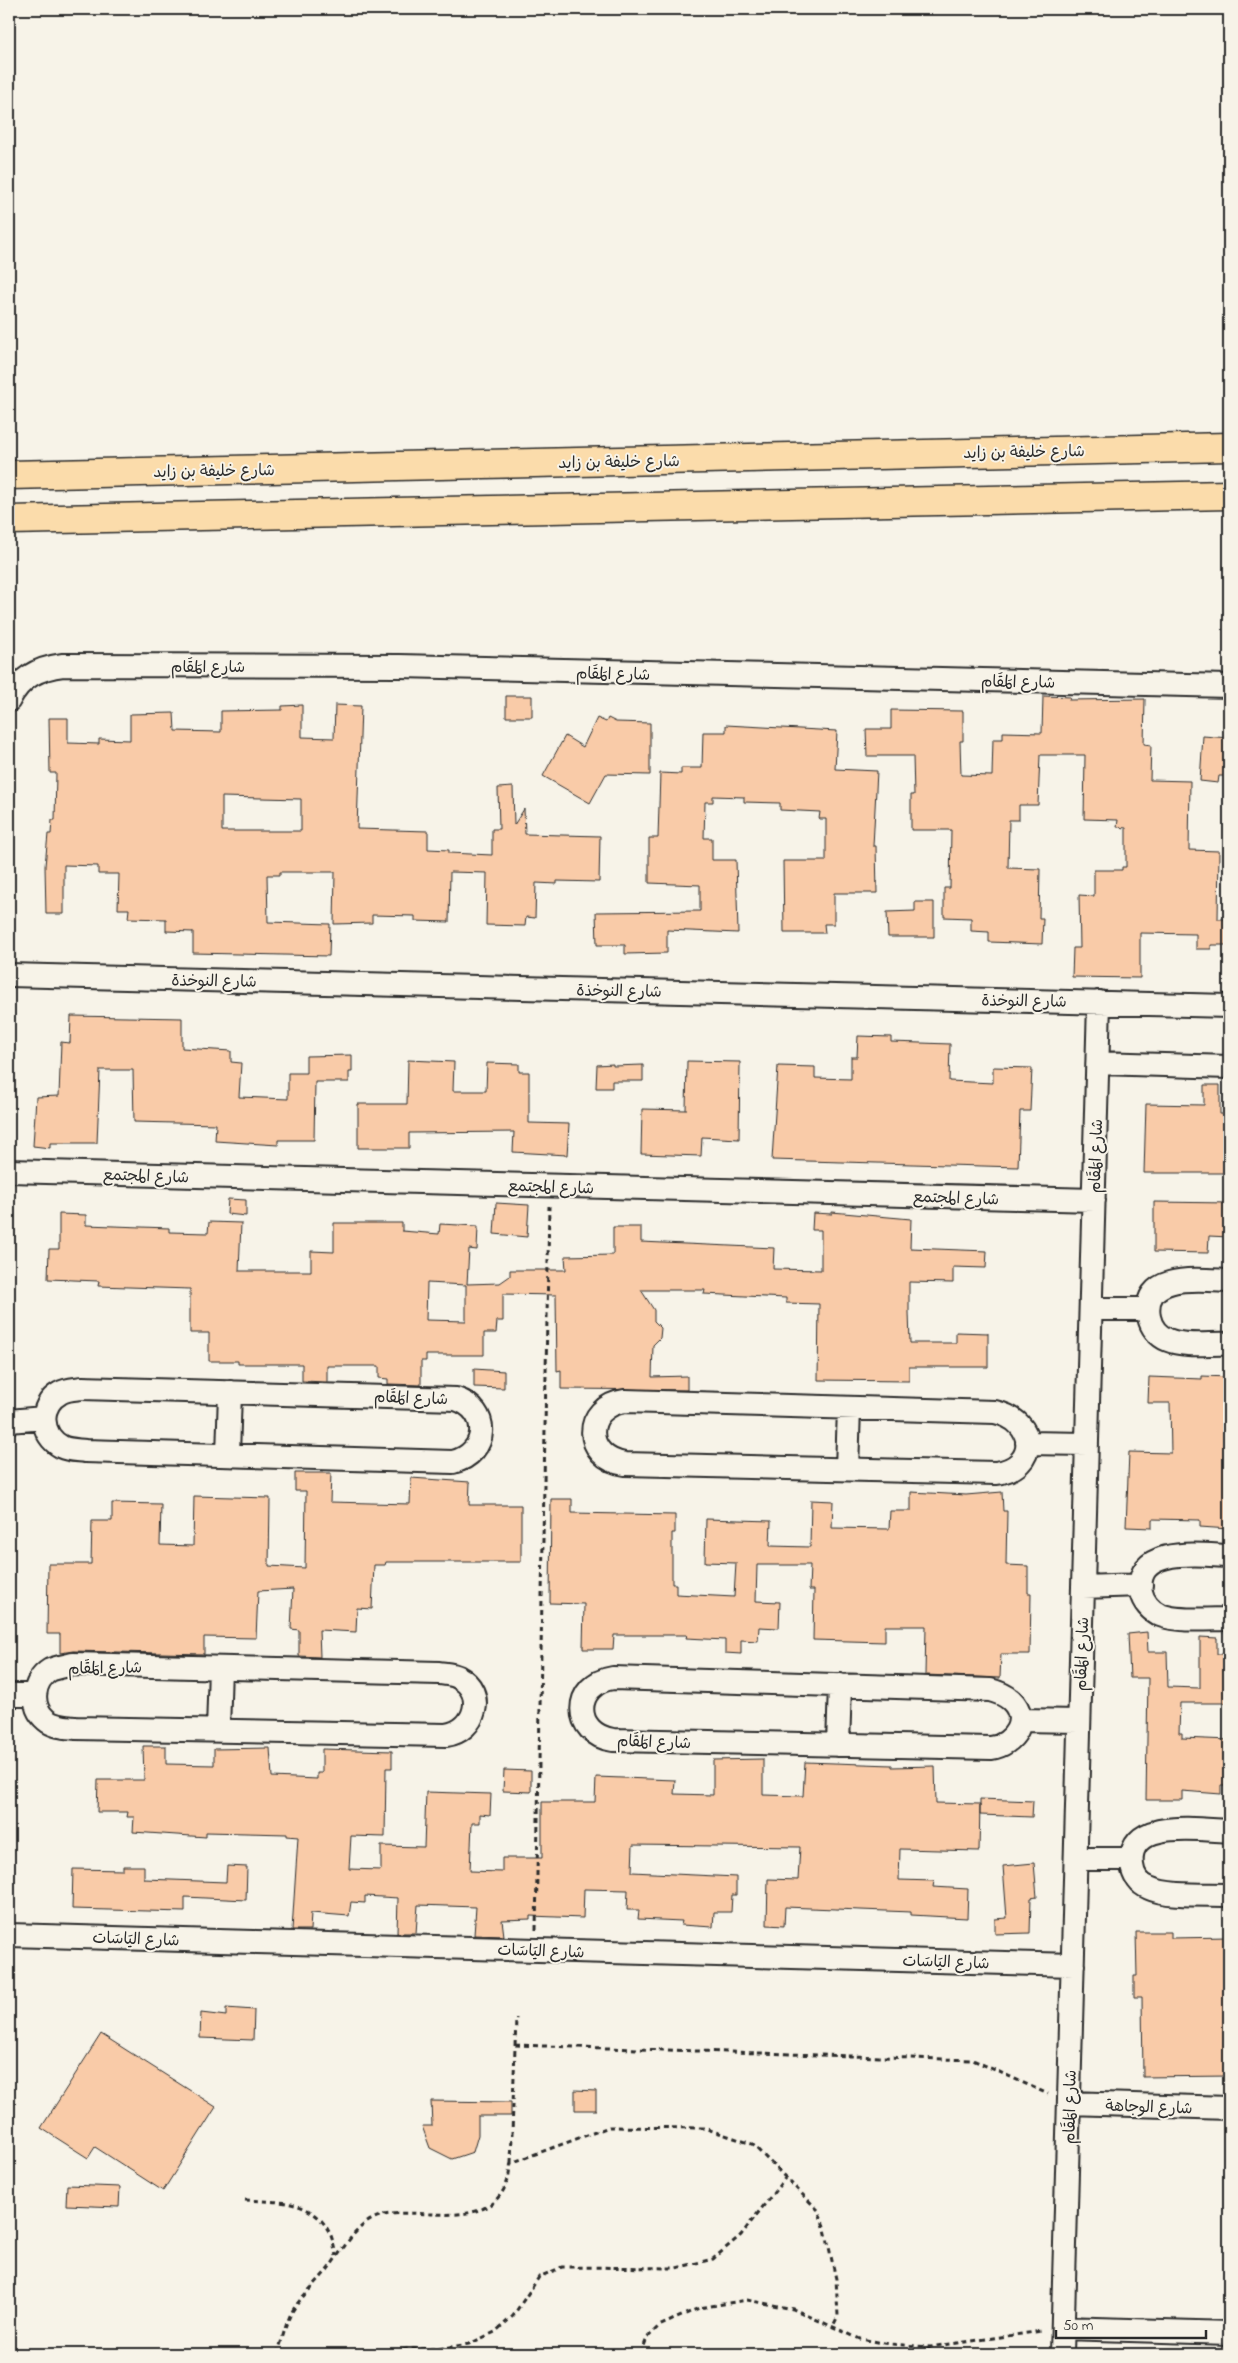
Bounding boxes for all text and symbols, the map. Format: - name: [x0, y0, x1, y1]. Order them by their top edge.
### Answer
- street label: شارع خليفة بن زايد: [963, 440, 1085, 466]
- street label: شارع خليفة بن زايد: [558, 450, 680, 476]
- street label: شارع خليفة بن زايد: [153, 459, 275, 485]
- street label: شارع المَقَام: [171, 656, 245, 680]
- street label: شارع المَقَام: [576, 662, 650, 688]
- street label: شارع المَقَام: [981, 670, 1055, 696]
- street label: شارع النوخذة: [171, 969, 257, 995]
- street label: شارع النوخذة: [576, 979, 662, 1005]
- street label: شارع النوخذة: [981, 989, 1067, 1015]
- street label: شارع المَقَام: [1084, 1119, 1110, 1194]
- street label: شارع المجتمع: [102, 1164, 189, 1190]
- street label: شارع المجتمع: [507, 1175, 594, 1201]
- street label: شارع المجتمع: [912, 1186, 999, 1212]
- street label: شارع المَقَام: [373, 1386, 448, 1412]
- street label: شارع المَقَام: [1070, 1617, 1096, 1692]
- street label: شارع المَقَام: [68, 1656, 142, 1682]
- street label: شارع المَقَام: [616, 1730, 691, 1756]
- street label: شارع اليَاسَات: [92, 1926, 180, 1954]
- street label: شارع اليَاسَات: [497, 1938, 585, 1966]
- street label: شارع اليَاسَات: [902, 1949, 990, 1977]
- street label: شارع المَقَام: [1058, 2070, 1084, 2144]
- street label: شارع الوجاهة: [1105, 2094, 1193, 2122]
- scale bar: [1056, 2308, 1206, 2340]
- text: 50 m: [1063, 2315, 1094, 2337]

